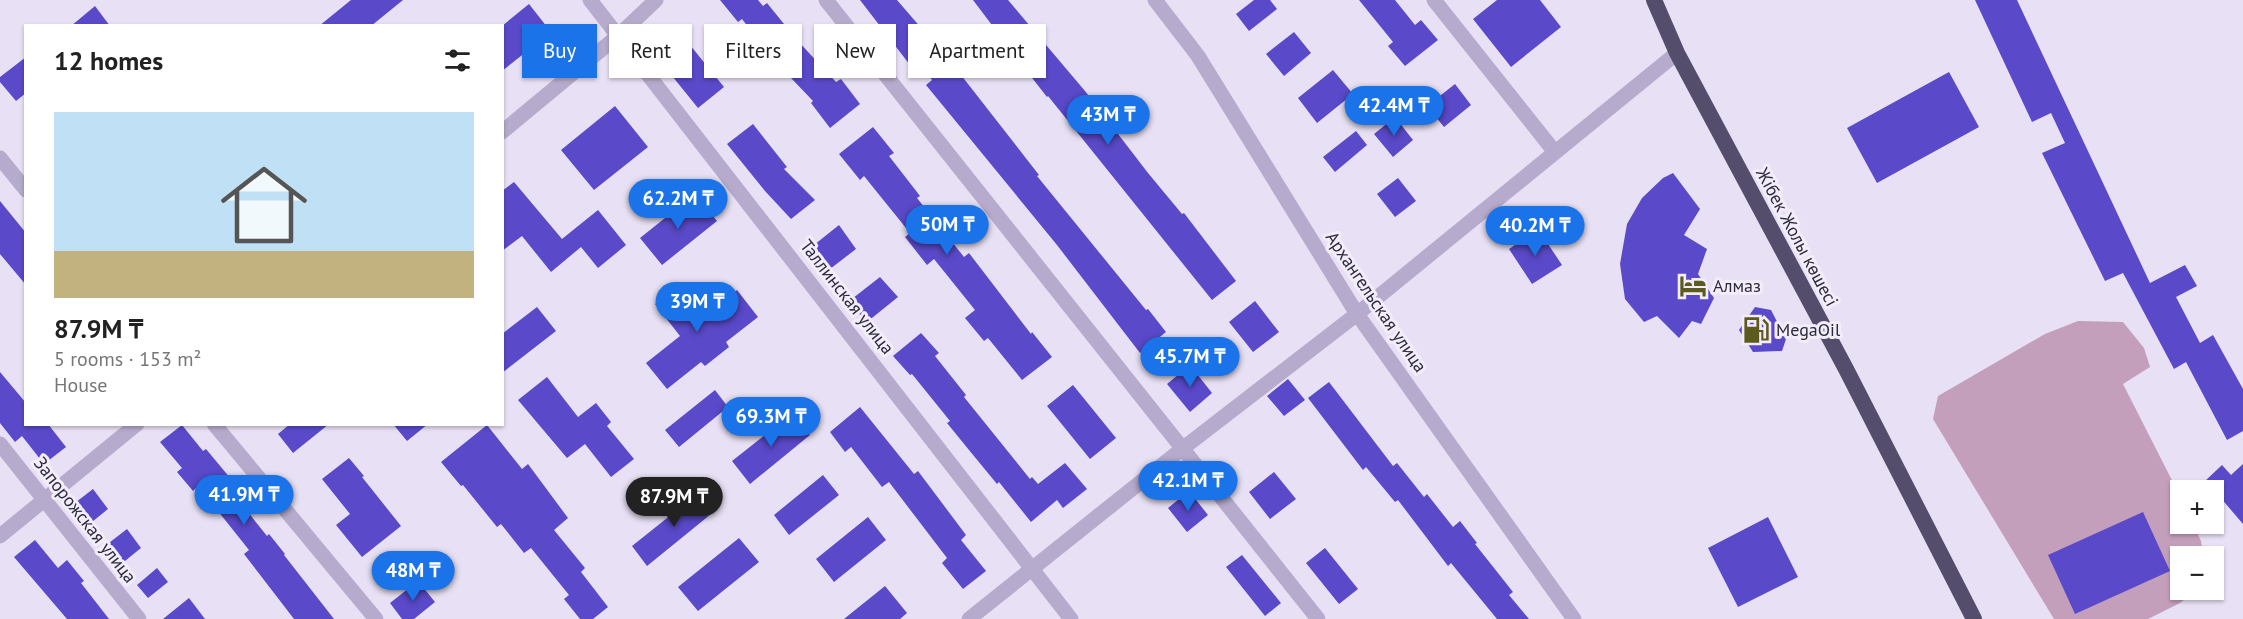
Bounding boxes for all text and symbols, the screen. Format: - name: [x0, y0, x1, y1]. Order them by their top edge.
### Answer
- chip: Buy: [522, 24, 597, 78]
- chip: Rent: [609, 24, 692, 78]
- chip: Filters: [704, 24, 802, 78]
- chip: New: [814, 24, 896, 78]
- chip: Apartment: [908, 24, 1046, 78]
- text: 12 homes: [54, 44, 163, 77]
- icon: filters: [441, 44, 474, 77]
- pin: 42.4M ₸: [1339, 86, 1449, 137]
- text: 42.4M ₸: [1359, 92, 1429, 118]
- pin: 43M ₸: [1066, 95, 1150, 146]
- text: 43M ₸: [1081, 101, 1135, 127]
- icon: home: [210, 151, 318, 259]
- street label: Жібек Жолы көшесі: [1751, 163, 1844, 310]
- pin: 62.2M ₸: [623, 179, 733, 230]
- text: 62.2M ₸: [643, 185, 713, 211]
- pin: 50M ₸: [905, 205, 989, 256]
- pin: 40.2M ₸: [1480, 206, 1590, 257]
- text: 50M ₸: [920, 211, 974, 237]
- text: 40.2M ₸: [1500, 212, 1570, 238]
- street label: Архангельская улица: [1321, 227, 1432, 377]
- street label: Таллинская улица: [795, 235, 899, 359]
- hotel icon: Алмаз: [1678, 271, 1708, 301]
- place label: Алмаз: [1713, 274, 1761, 297]
- pin: 39M ₸: [655, 282, 739, 333]
- text: 39M ₸: [670, 288, 724, 314]
- text: 87.9M ₸: [54, 312, 143, 345]
- fuel station icon: MegaOil: [1741, 315, 1771, 345]
- place label: MegaOil: [1776, 318, 1841, 341]
- pin: 45.7M ₸: [1135, 337, 1245, 388]
- text: 45.7M ₸: [1155, 343, 1225, 369]
- text: 5 rooms · 153 m²: [54, 346, 201, 372]
- text: House: [54, 372, 108, 398]
- pin: 69.3M ₸: [716, 397, 826, 448]
- text: 69.3M ₸: [736, 403, 806, 429]
- street label: Запорожская улица: [29, 452, 142, 587]
- pin: 42.1M ₸: [1133, 461, 1243, 512]
- text: 42.1M ₸: [1153, 467, 1223, 493]
- pin: 41.9M ₸: [189, 475, 299, 526]
- pin: 87.9M ₸: [619, 477, 729, 528]
- map controls: [2170, 480, 2224, 600]
- button: +: [2170, 480, 2224, 534]
- text: 41.9M ₸: [209, 481, 279, 507]
- text: 87.9M ₸: [640, 483, 708, 509]
- button: −: [2170, 546, 2224, 600]
- pin: 48M ₸: [371, 551, 455, 602]
- text: 48M ₸: [386, 557, 440, 583]

